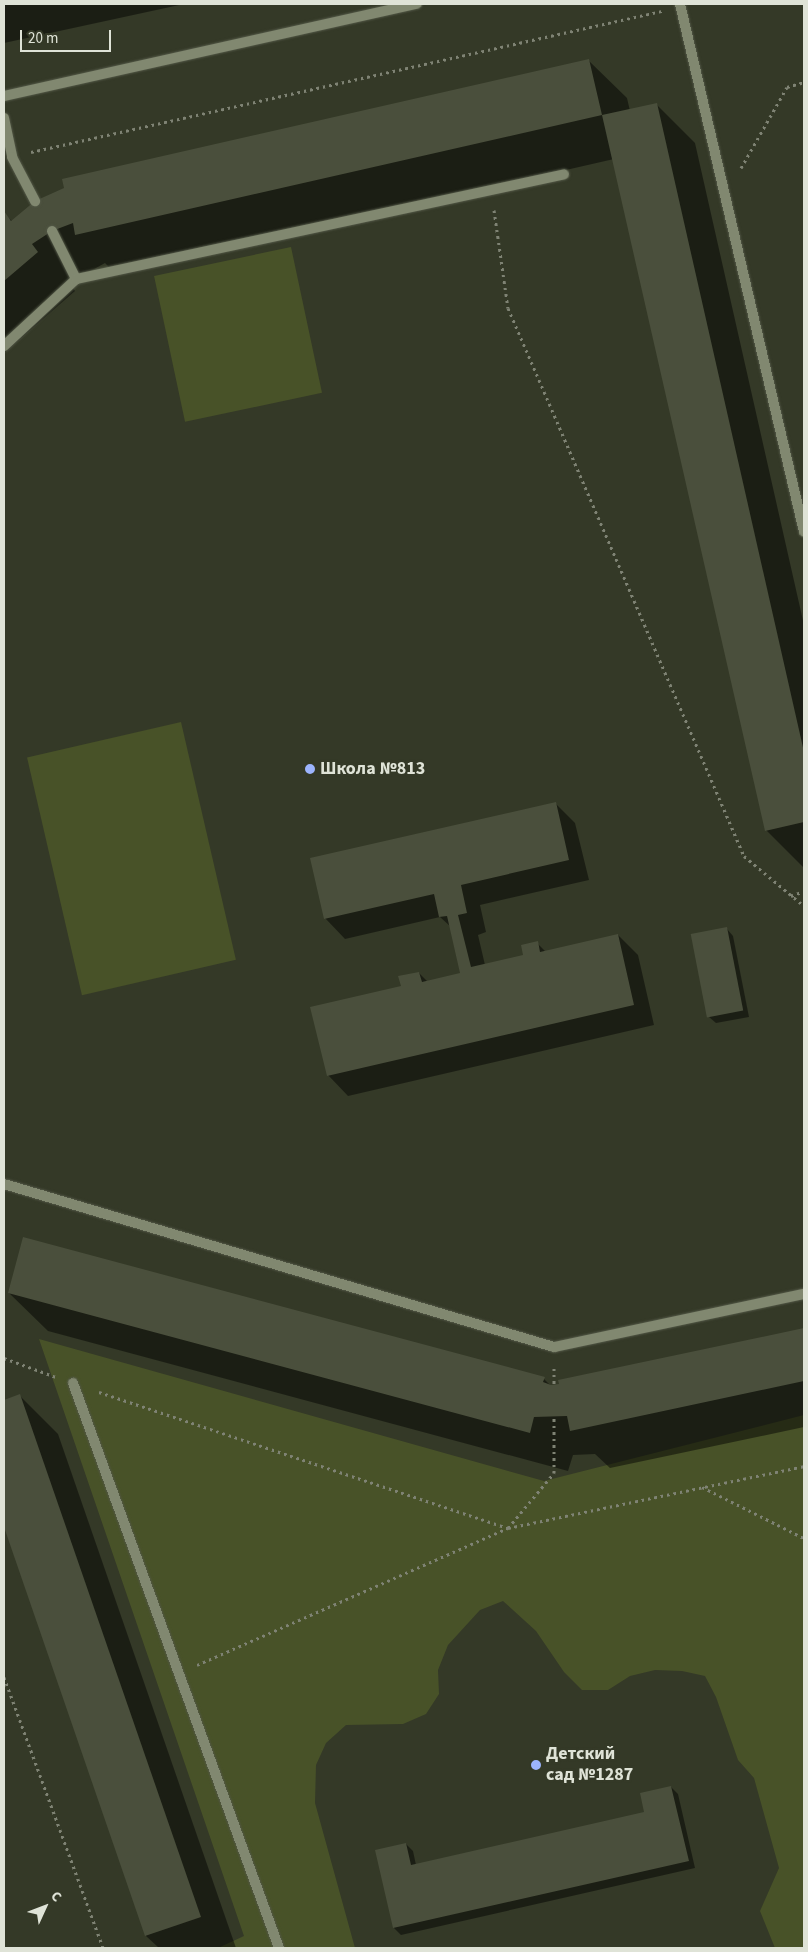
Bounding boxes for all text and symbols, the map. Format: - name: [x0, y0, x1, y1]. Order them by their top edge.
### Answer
- scale bar: [22, 20, 114, 52]
- text: 20 m: [28, 28, 58, 49]
- place label: Школа №813: [320, 758, 425, 780]
- marker: Школа №813: [304, 763, 316, 775]
- place label: Детский сад №1287: [546, 1744, 633, 1786]
- marker: Детский сад №1287: [530, 1759, 542, 1771]
- north arrow: [20, 1882, 70, 1932]
- text: С: [46, 1887, 66, 1907]

